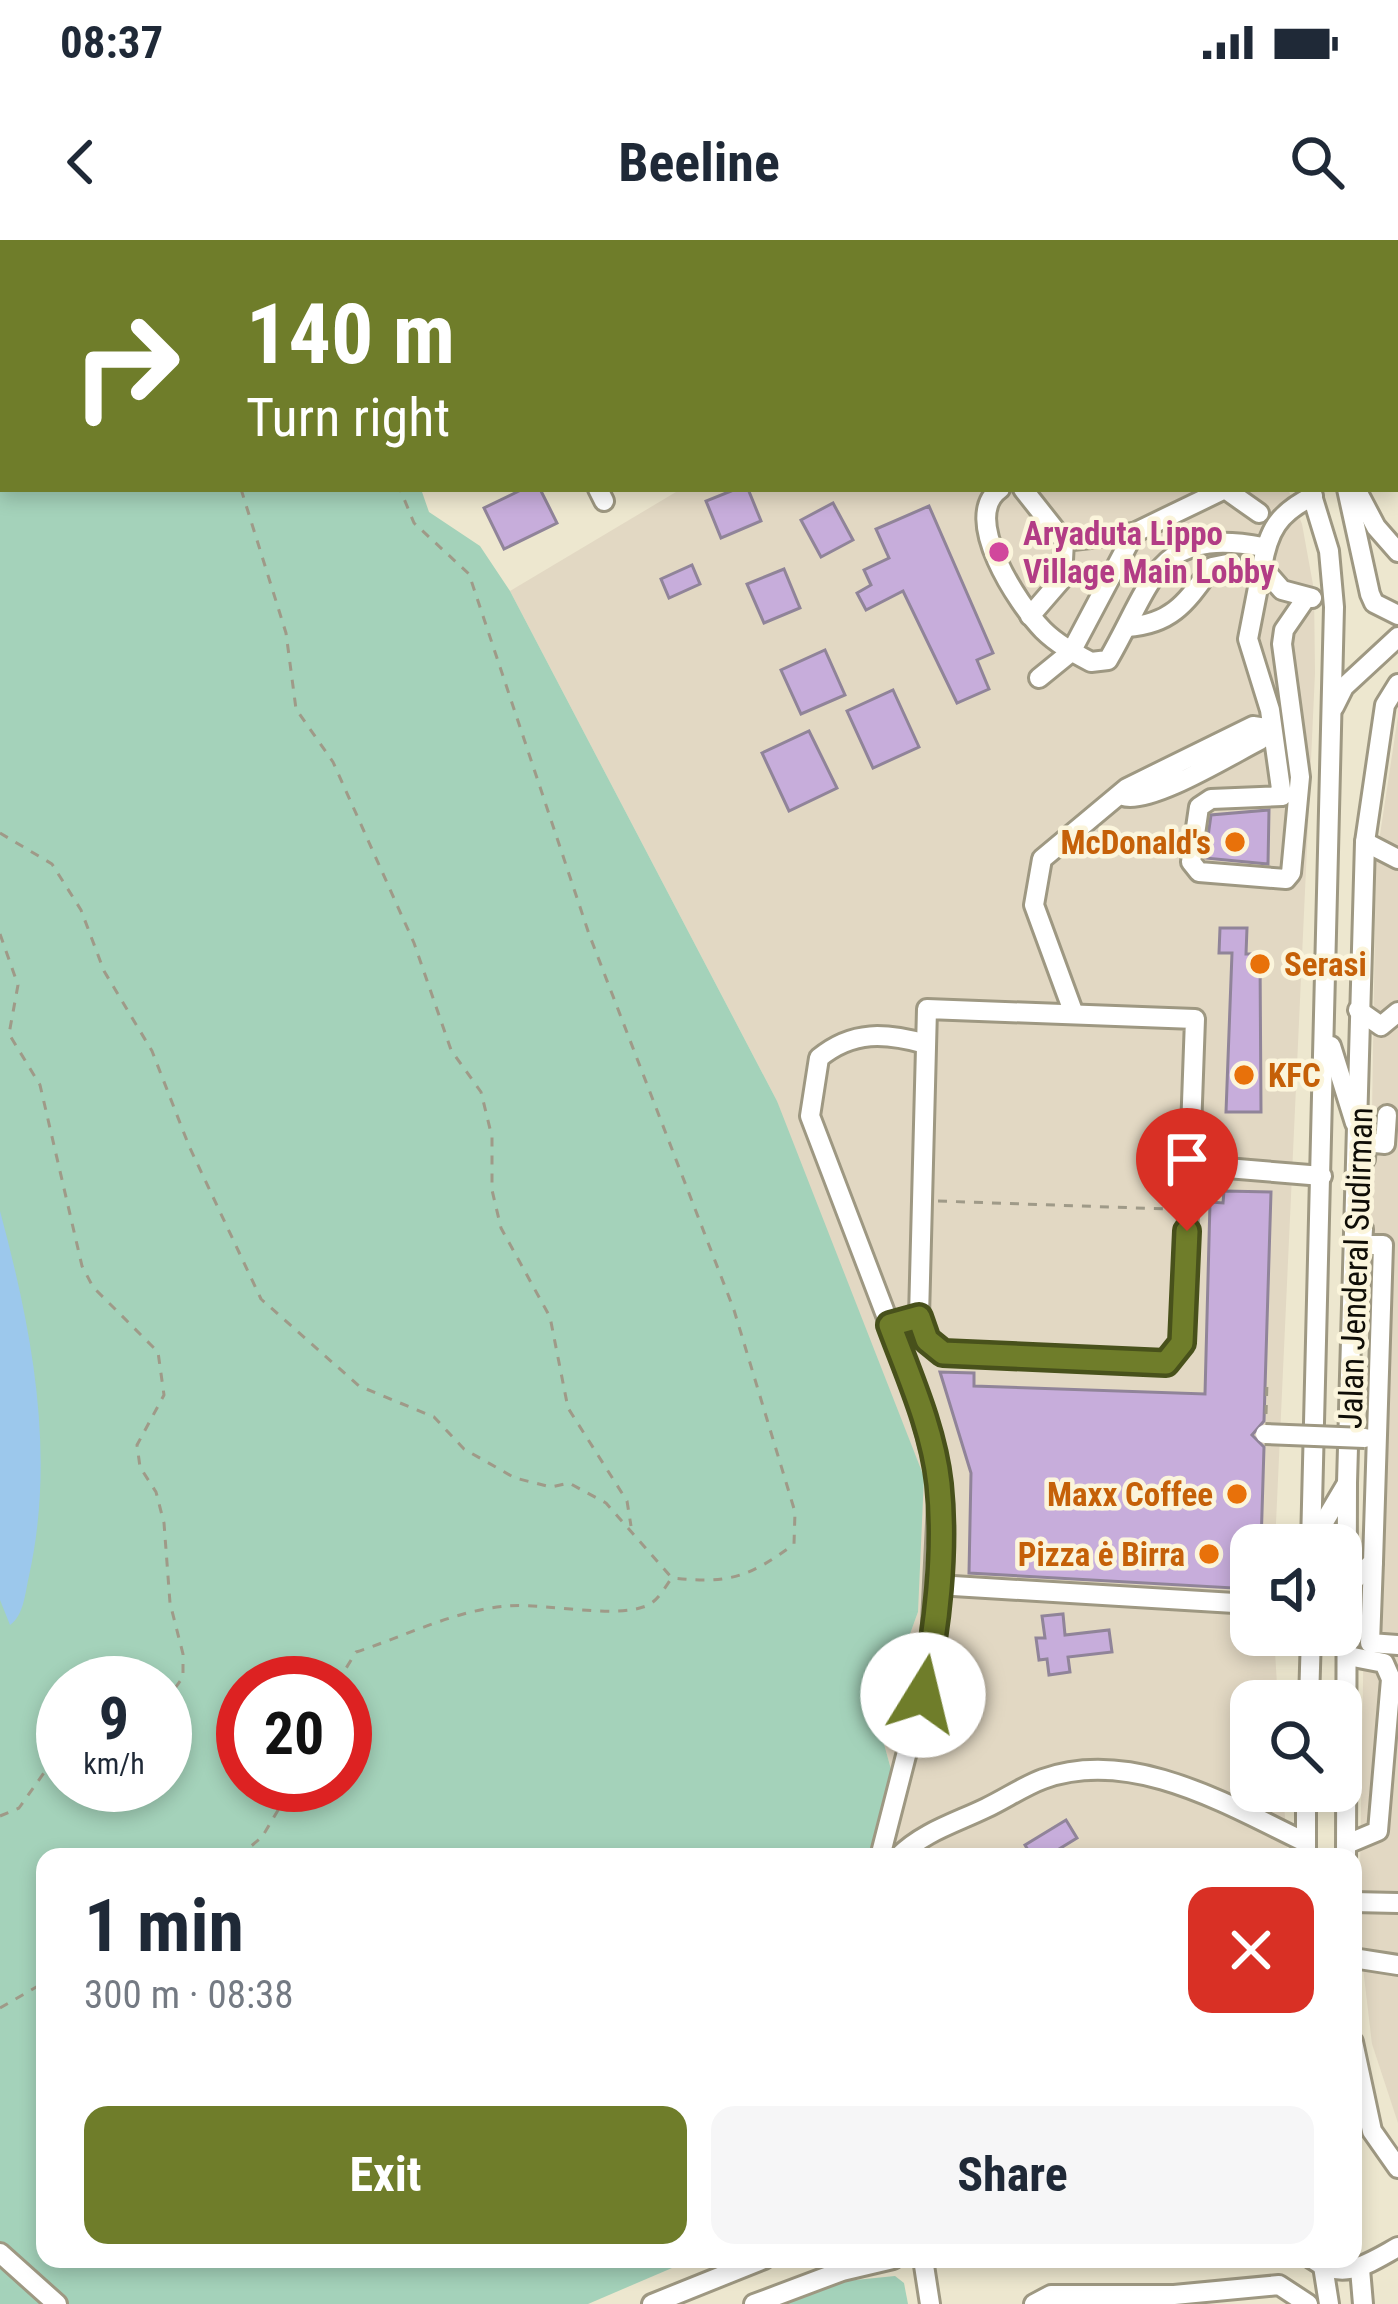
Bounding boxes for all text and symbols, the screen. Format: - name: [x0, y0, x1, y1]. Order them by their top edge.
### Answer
- text: 08:37: [60, 16, 163, 69]
- icon: back: [48, 129, 114, 195]
- icon: search: [1284, 129, 1350, 195]
- text: Beeline: [618, 131, 780, 194]
- text: 140 m: [246, 285, 455, 384]
- icon: right: [48, 288, 204, 444]
- text: Turn right: [246, 386, 450, 449]
- place label: Aryaduta Lippo Village Main Lobby: [1023, 514, 1275, 591]
- marker: Aryaduta Lippo Village Main Lobby: [986, 539, 1012, 565]
- place label: McDonald's: [1060, 823, 1211, 862]
- marker: McDonald's: [1222, 829, 1248, 855]
- place label: Serasi: [1284, 945, 1367, 984]
- marker: Serasi: [1247, 951, 1273, 977]
- place label: KFC: [1268, 1056, 1321, 1095]
- marker: KFC: [1231, 1062, 1257, 1088]
- street label: Jalan Jenderal Sudirman: [1330, 1106, 1381, 1430]
- pin: [1136, 1108, 1238, 1231]
- icon: arrive: [1154, 1126, 1220, 1192]
- place label: Maxx Coffee: [1047, 1475, 1213, 1514]
- marker: Maxx Coffee: [1224, 1481, 1250, 1507]
- map controls: [1230, 1524, 1362, 1812]
- button: sound: [1230, 1524, 1362, 1656]
- place label: Pizza ė Birra: [1018, 1535, 1185, 1574]
- marker: Pizza ė Birra: [1196, 1541, 1222, 1567]
- position arrow: [860, 1632, 986, 1758]
- speed limit sign: 20: [216, 1656, 372, 1812]
- button: search: [1230, 1680, 1362, 1812]
- text: 9: [99, 1683, 129, 1754]
- text: km/h: [83, 1746, 145, 1781]
- text: 1 min: [84, 1884, 244, 1969]
- button: close: [1188, 1887, 1314, 2013]
- text: 300 m · 08:38: [84, 1972, 294, 2018]
- button: Exit: [84, 2106, 687, 2244]
- button: Share: [711, 2106, 1314, 2244]

